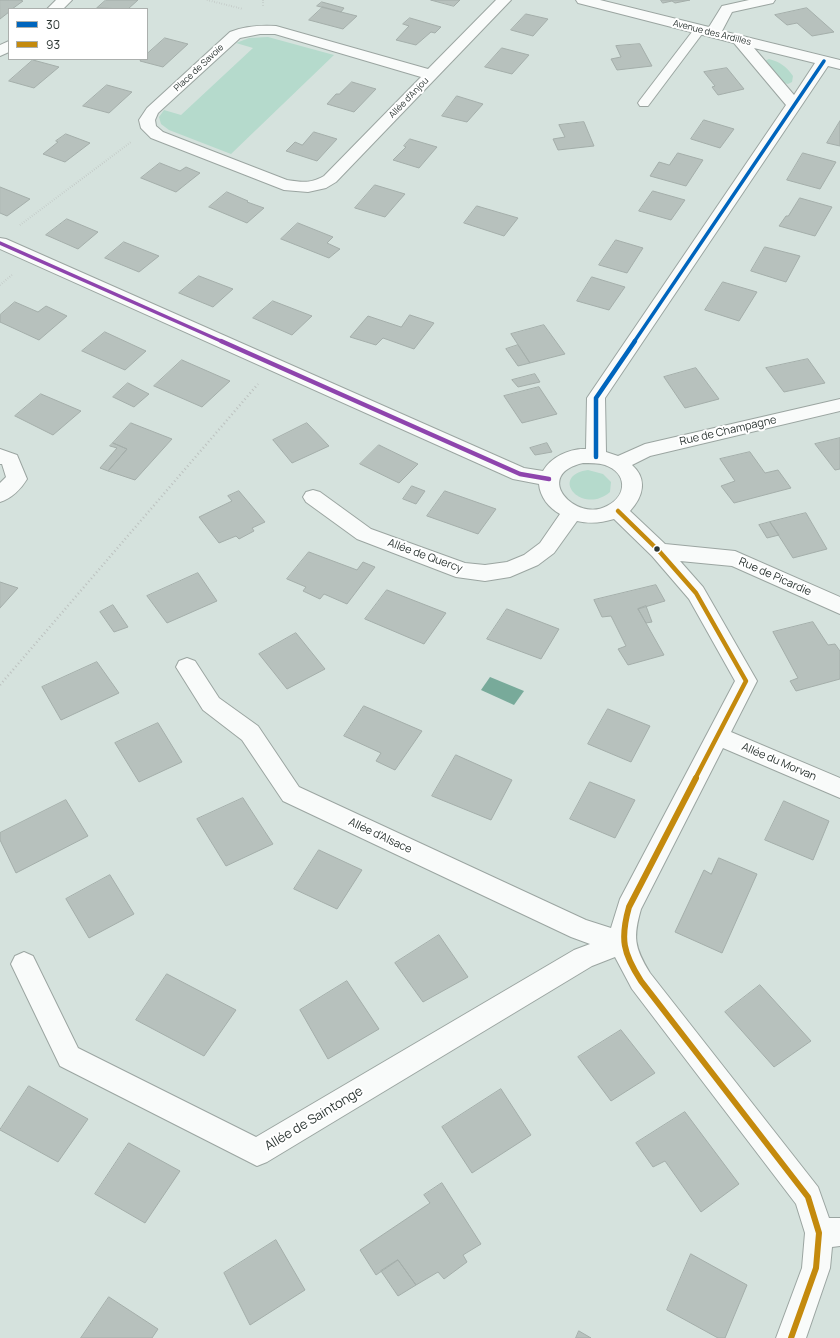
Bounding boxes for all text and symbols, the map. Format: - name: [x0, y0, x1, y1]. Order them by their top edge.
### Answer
- legend: [8, 8, 148, 60]
- text: 30: [46, 16, 60, 33]
- street label: Avenue des Ardilles: [672, 18, 752, 48]
- text: 93: [46, 36, 60, 53]
- street label: Place de Savoie: [172, 42, 226, 94]
- street label: Allée d'Anjou: [387, 75, 431, 121]
- street label: Rue de Champagne: [678, 413, 778, 449]
- street label: Allée de Quercy: [386, 536, 464, 576]
- unlabelled marker: [652, 544, 662, 554]
- street label: Rue de Picardie: [737, 555, 813, 599]
- street label: Allée du Morvan: [740, 740, 818, 784]
- street label: Allée d'Alsace: [346, 816, 414, 856]
- street label: Allée de Saintonge: [262, 1084, 366, 1154]

